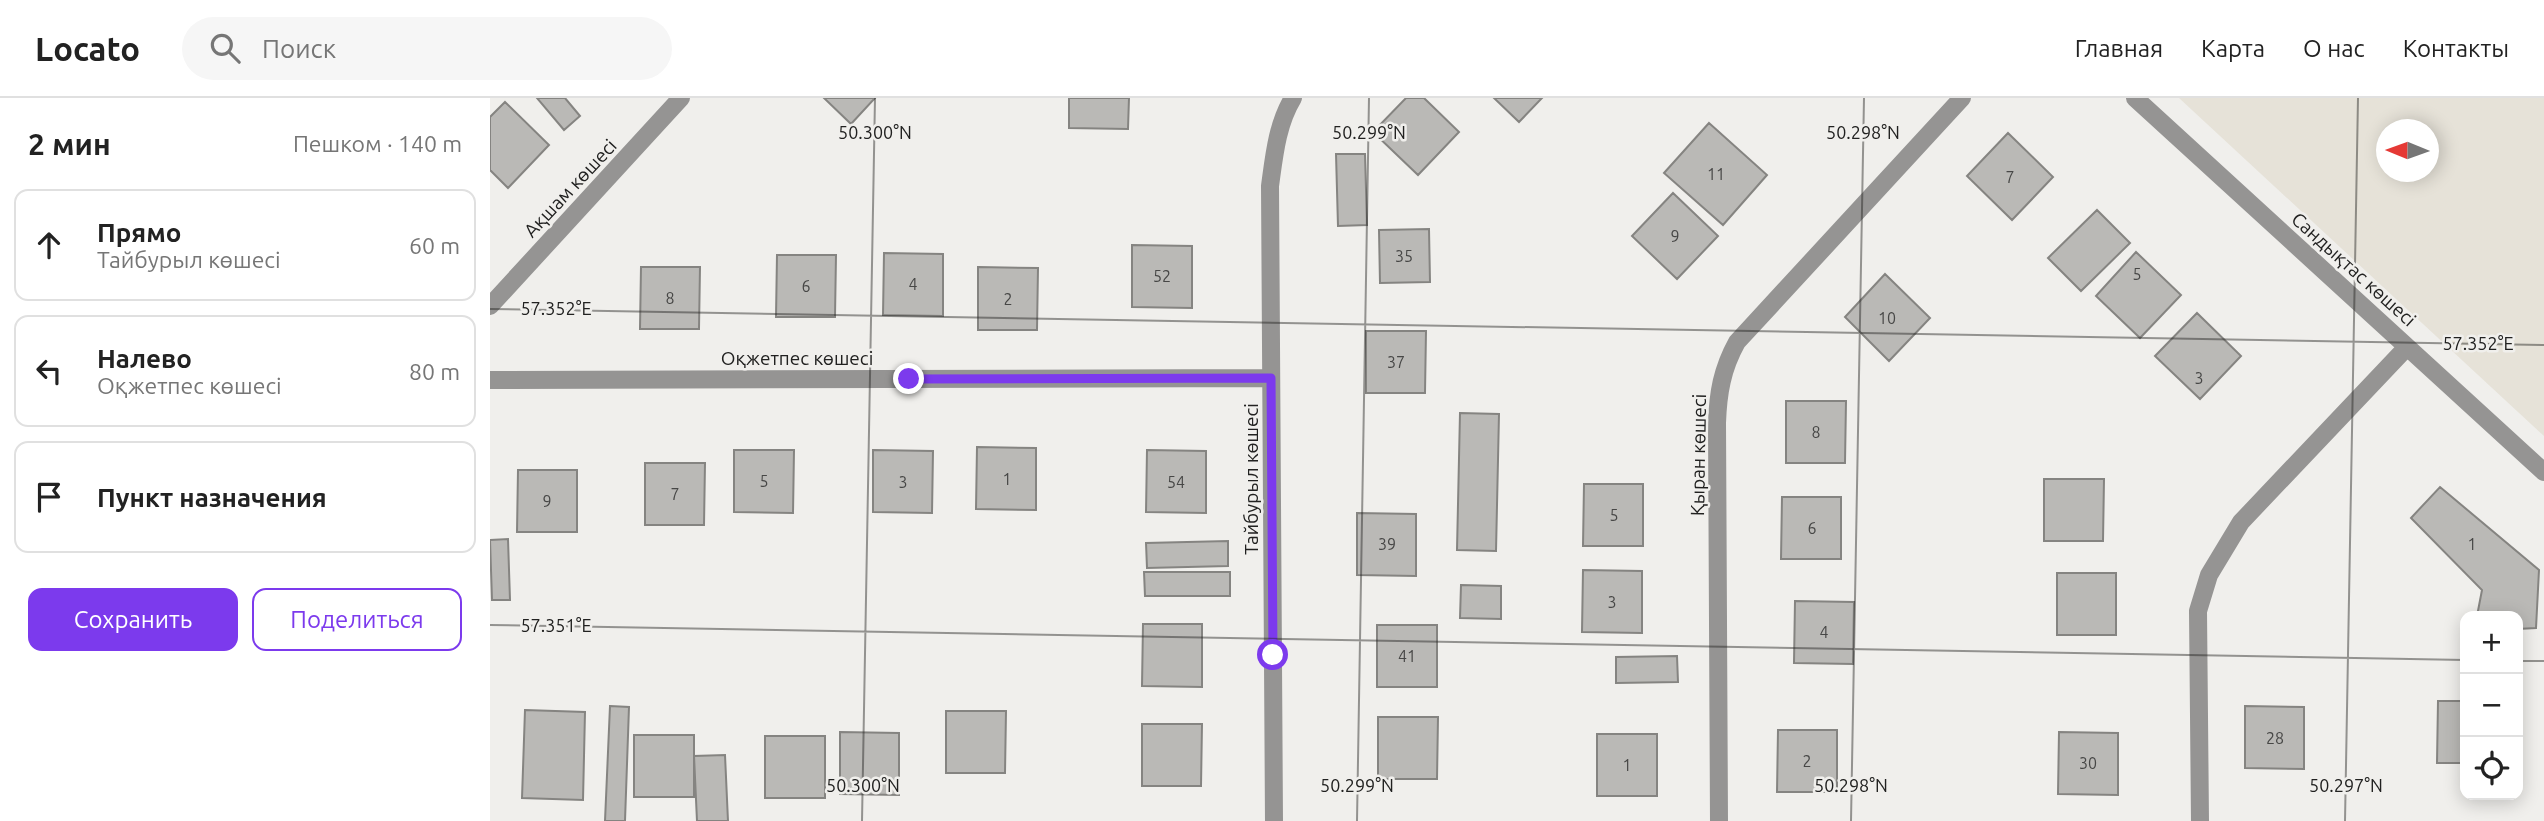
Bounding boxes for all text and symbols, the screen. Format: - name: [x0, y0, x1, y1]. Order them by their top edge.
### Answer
- search box: [182, 17, 672, 80]
- icon: search: [206, 29, 244, 67]
- text: Locato: [35, 30, 140, 67]
- text: Поиск: [262, 34, 336, 63]
- text: Главная: [2075, 35, 2163, 62]
- text: Карта: [2201, 35, 2265, 62]
- text: О нас: [2303, 35, 2365, 62]
- text: Контакты: [2403, 35, 2509, 62]
- north arrow: [2376, 119, 2439, 182]
- text: 50.300°N: [838, 122, 912, 142]
- text: 50.299°N: [1332, 122, 1406, 142]
- text: 50.298°N: [1826, 122, 1900, 142]
- text: 2 мин: [28, 127, 111, 161]
- text: Пешком · 140 m: [293, 131, 462, 156]
- street label: Ақшам көшесі: [519, 135, 621, 241]
- house number: 11: [1707, 165, 1725, 183]
- house number: 7: [2005, 168, 2015, 186]
- street label: Сандықтас көшесі: [2287, 208, 2421, 330]
- text: Прямо: [97, 218, 181, 247]
- icon: ahead: [30, 226, 68, 264]
- house number: 9: [1670, 227, 1680, 245]
- text: 60 m: [409, 233, 460, 258]
- text: Тайбурыл көшесі: [97, 247, 281, 272]
- house number: 35: [1395, 247, 1413, 265]
- house number: 5: [2132, 265, 2142, 283]
- house number: 52: [1153, 267, 1171, 285]
- house number: 4: [908, 275, 918, 293]
- house number: 6: [801, 277, 811, 295]
- house number: 8: [665, 289, 675, 307]
- house number: 2: [1003, 290, 1013, 308]
- text: 57.352°E: [520, 298, 592, 318]
- house number: 10: [1878, 309, 1896, 327]
- text: 57.352°E: [2442, 333, 2514, 353]
- text: Налево: [97, 344, 192, 373]
- street label: Оқжетпес көшесі: [721, 347, 873, 369]
- icon: left: [30, 352, 68, 390]
- house number: 37: [1387, 353, 1405, 371]
- text: 80 m: [409, 359, 460, 384]
- route end: [893, 363, 924, 394]
- house number: 3: [2194, 369, 2204, 387]
- text: Оқжетпес көшесі: [97, 373, 282, 398]
- street label: Қыран көшесі: [1686, 394, 1710, 516]
- street label: Тайбурыл көшесі: [1240, 403, 1262, 555]
- house number: 8: [1811, 423, 1821, 441]
- house number: 1: [1002, 470, 1012, 488]
- house number: 5: [759, 472, 769, 490]
- house number: 3: [898, 473, 908, 491]
- house number: 54: [1167, 473, 1185, 491]
- icon: arrive: [30, 478, 68, 516]
- text: Пункт назначения: [97, 483, 327, 512]
- house number: 7: [670, 485, 680, 503]
- house number: 9: [542, 492, 552, 510]
- house number: 5: [1609, 506, 1619, 524]
- house number: 6: [1807, 519, 1817, 537]
- house number: 39: [1378, 535, 1396, 553]
- house number: 1: [2467, 535, 2477, 553]
- button: Сохранить: [28, 588, 238, 651]
- button: Поделиться: [252, 588, 462, 651]
- house number: 3: [1607, 593, 1617, 611]
- map controls: [2460, 611, 2523, 800]
- button: +: [2460, 611, 2523, 674]
- text: 57.351°E: [520, 615, 592, 635]
- house number: 4: [1819, 623, 1829, 641]
- route start: [1257, 639, 1288, 670]
- house number: 41: [1398, 647, 1416, 665]
- button: −: [2460, 674, 2523, 737]
- house number: 28: [2266, 729, 2284, 747]
- button: locate: [2460, 737, 2523, 800]
- house number: 2: [1802, 752, 1812, 770]
- house number: 30: [2079, 754, 2097, 772]
- house number: 1: [1622, 756, 1632, 774]
- text: 50.300°N: [826, 775, 900, 795]
- text: 50.299°N: [1320, 775, 1394, 795]
- text: 50.298°N: [1814, 775, 1888, 795]
- text: 50.297°N: [2309, 775, 2383, 795]

